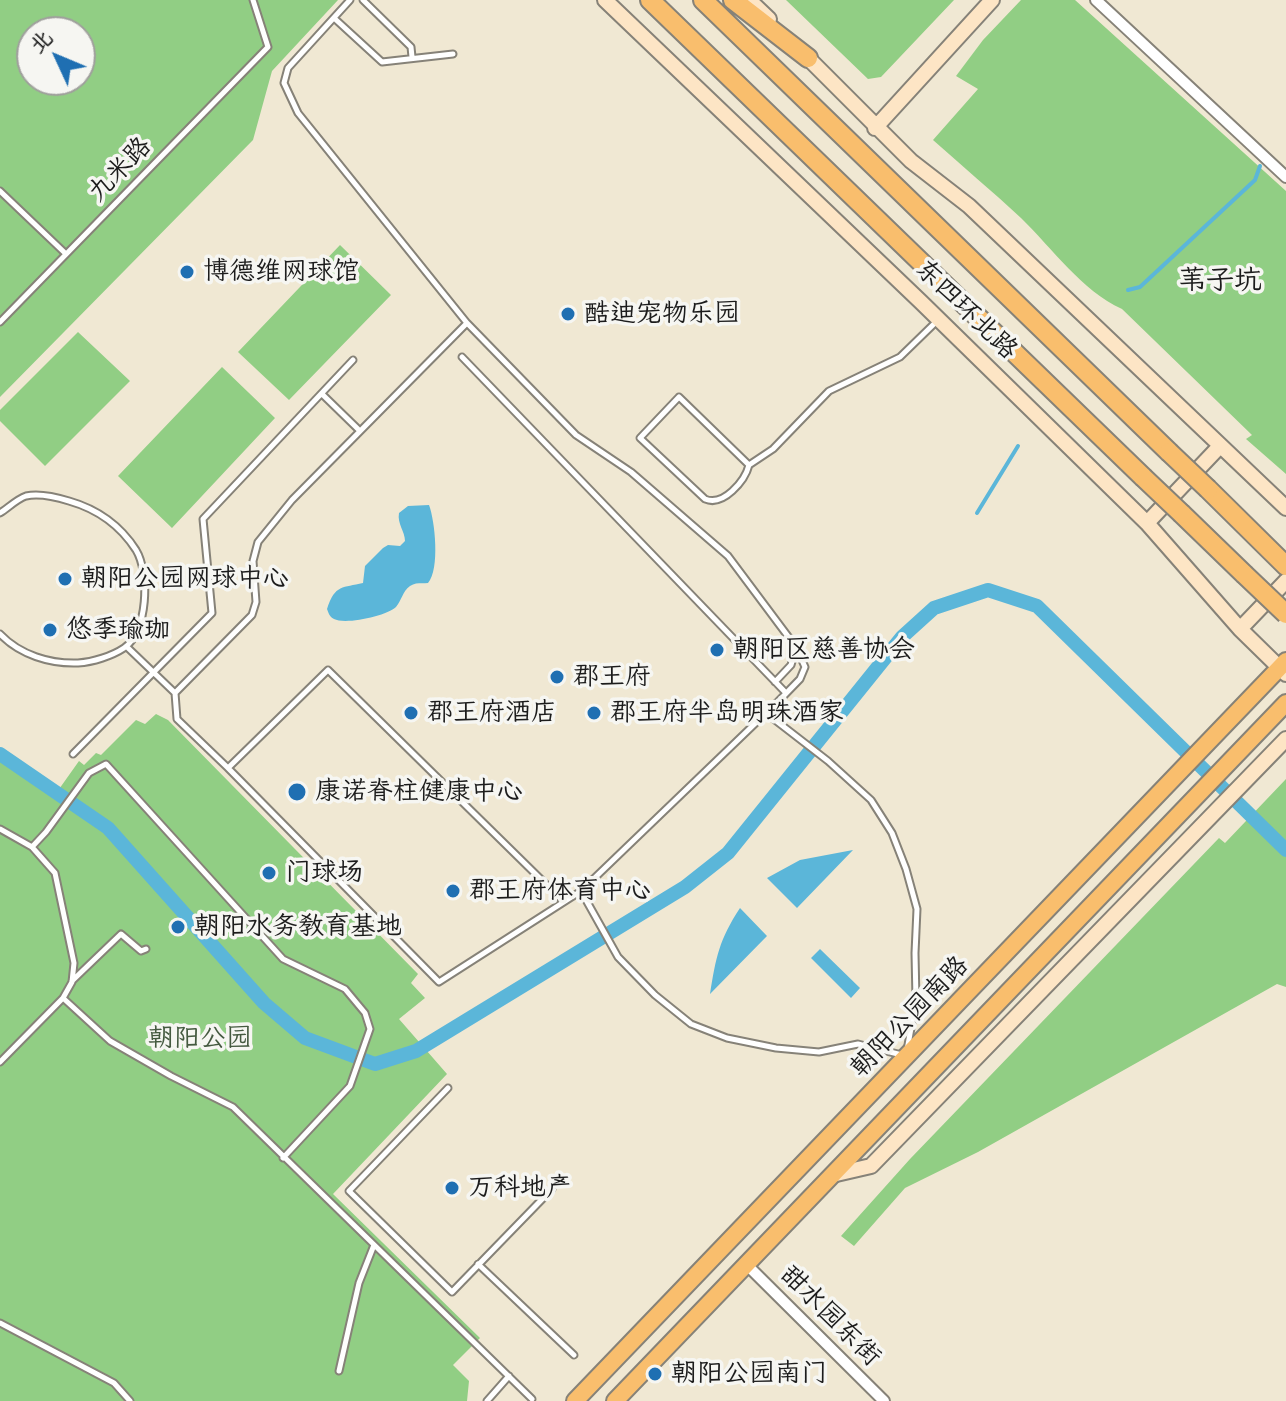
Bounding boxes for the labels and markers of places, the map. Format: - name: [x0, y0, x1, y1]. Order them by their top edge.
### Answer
- place label: 博德维网球馆: [203, 256, 359, 288]
- marker: 博德维网球馆: [178, 263, 196, 281]
- place label: 酷迪宠物乐园: [584, 298, 740, 330]
- marker: 酷迪宠物乐园: [559, 305, 577, 323]
- place label: 朝阳公园网球中心: [81, 563, 289, 595]
- marker: 朝阳公园网球中心: [56, 570, 74, 588]
- place label: 悠季瑜珈: [66, 614, 170, 646]
- marker: 悠季瑜珈: [41, 621, 59, 639]
- place label: 朝阳区慈善协会: [733, 634, 915, 666]
- marker: 朝阳区慈善协会: [708, 641, 726, 659]
- place label: 郡王府: [573, 661, 651, 693]
- marker: 郡王府: [548, 668, 566, 686]
- place label: 郡王府酒店: [427, 697, 557, 729]
- place label: 郡王府半岛明珠酒家: [610, 697, 844, 729]
- marker: 郡王府酒店: [402, 704, 420, 722]
- marker: 郡王府半岛明珠酒家: [585, 704, 603, 722]
- place label: 康诺脊柱健康中心: [315, 776, 523, 808]
- marker: 康诺脊柱健康中心: [286, 781, 308, 803]
- place label: 门球场: [285, 857, 363, 889]
- marker: 门球场: [260, 864, 278, 882]
- place label: 郡王府体育中心: [469, 875, 651, 907]
- marker: 郡王府体育中心: [444, 882, 462, 900]
- place label: 朝阳水务教育基地: [194, 911, 402, 943]
- marker: 朝阳水务教育基地: [169, 918, 187, 936]
- place label: 万科地产: [468, 1172, 572, 1204]
- marker: 万科地产: [443, 1179, 461, 1197]
- place label: 朝阳公园南门: [671, 1358, 827, 1390]
- marker: 朝阳公园南门: [646, 1365, 664, 1383]

